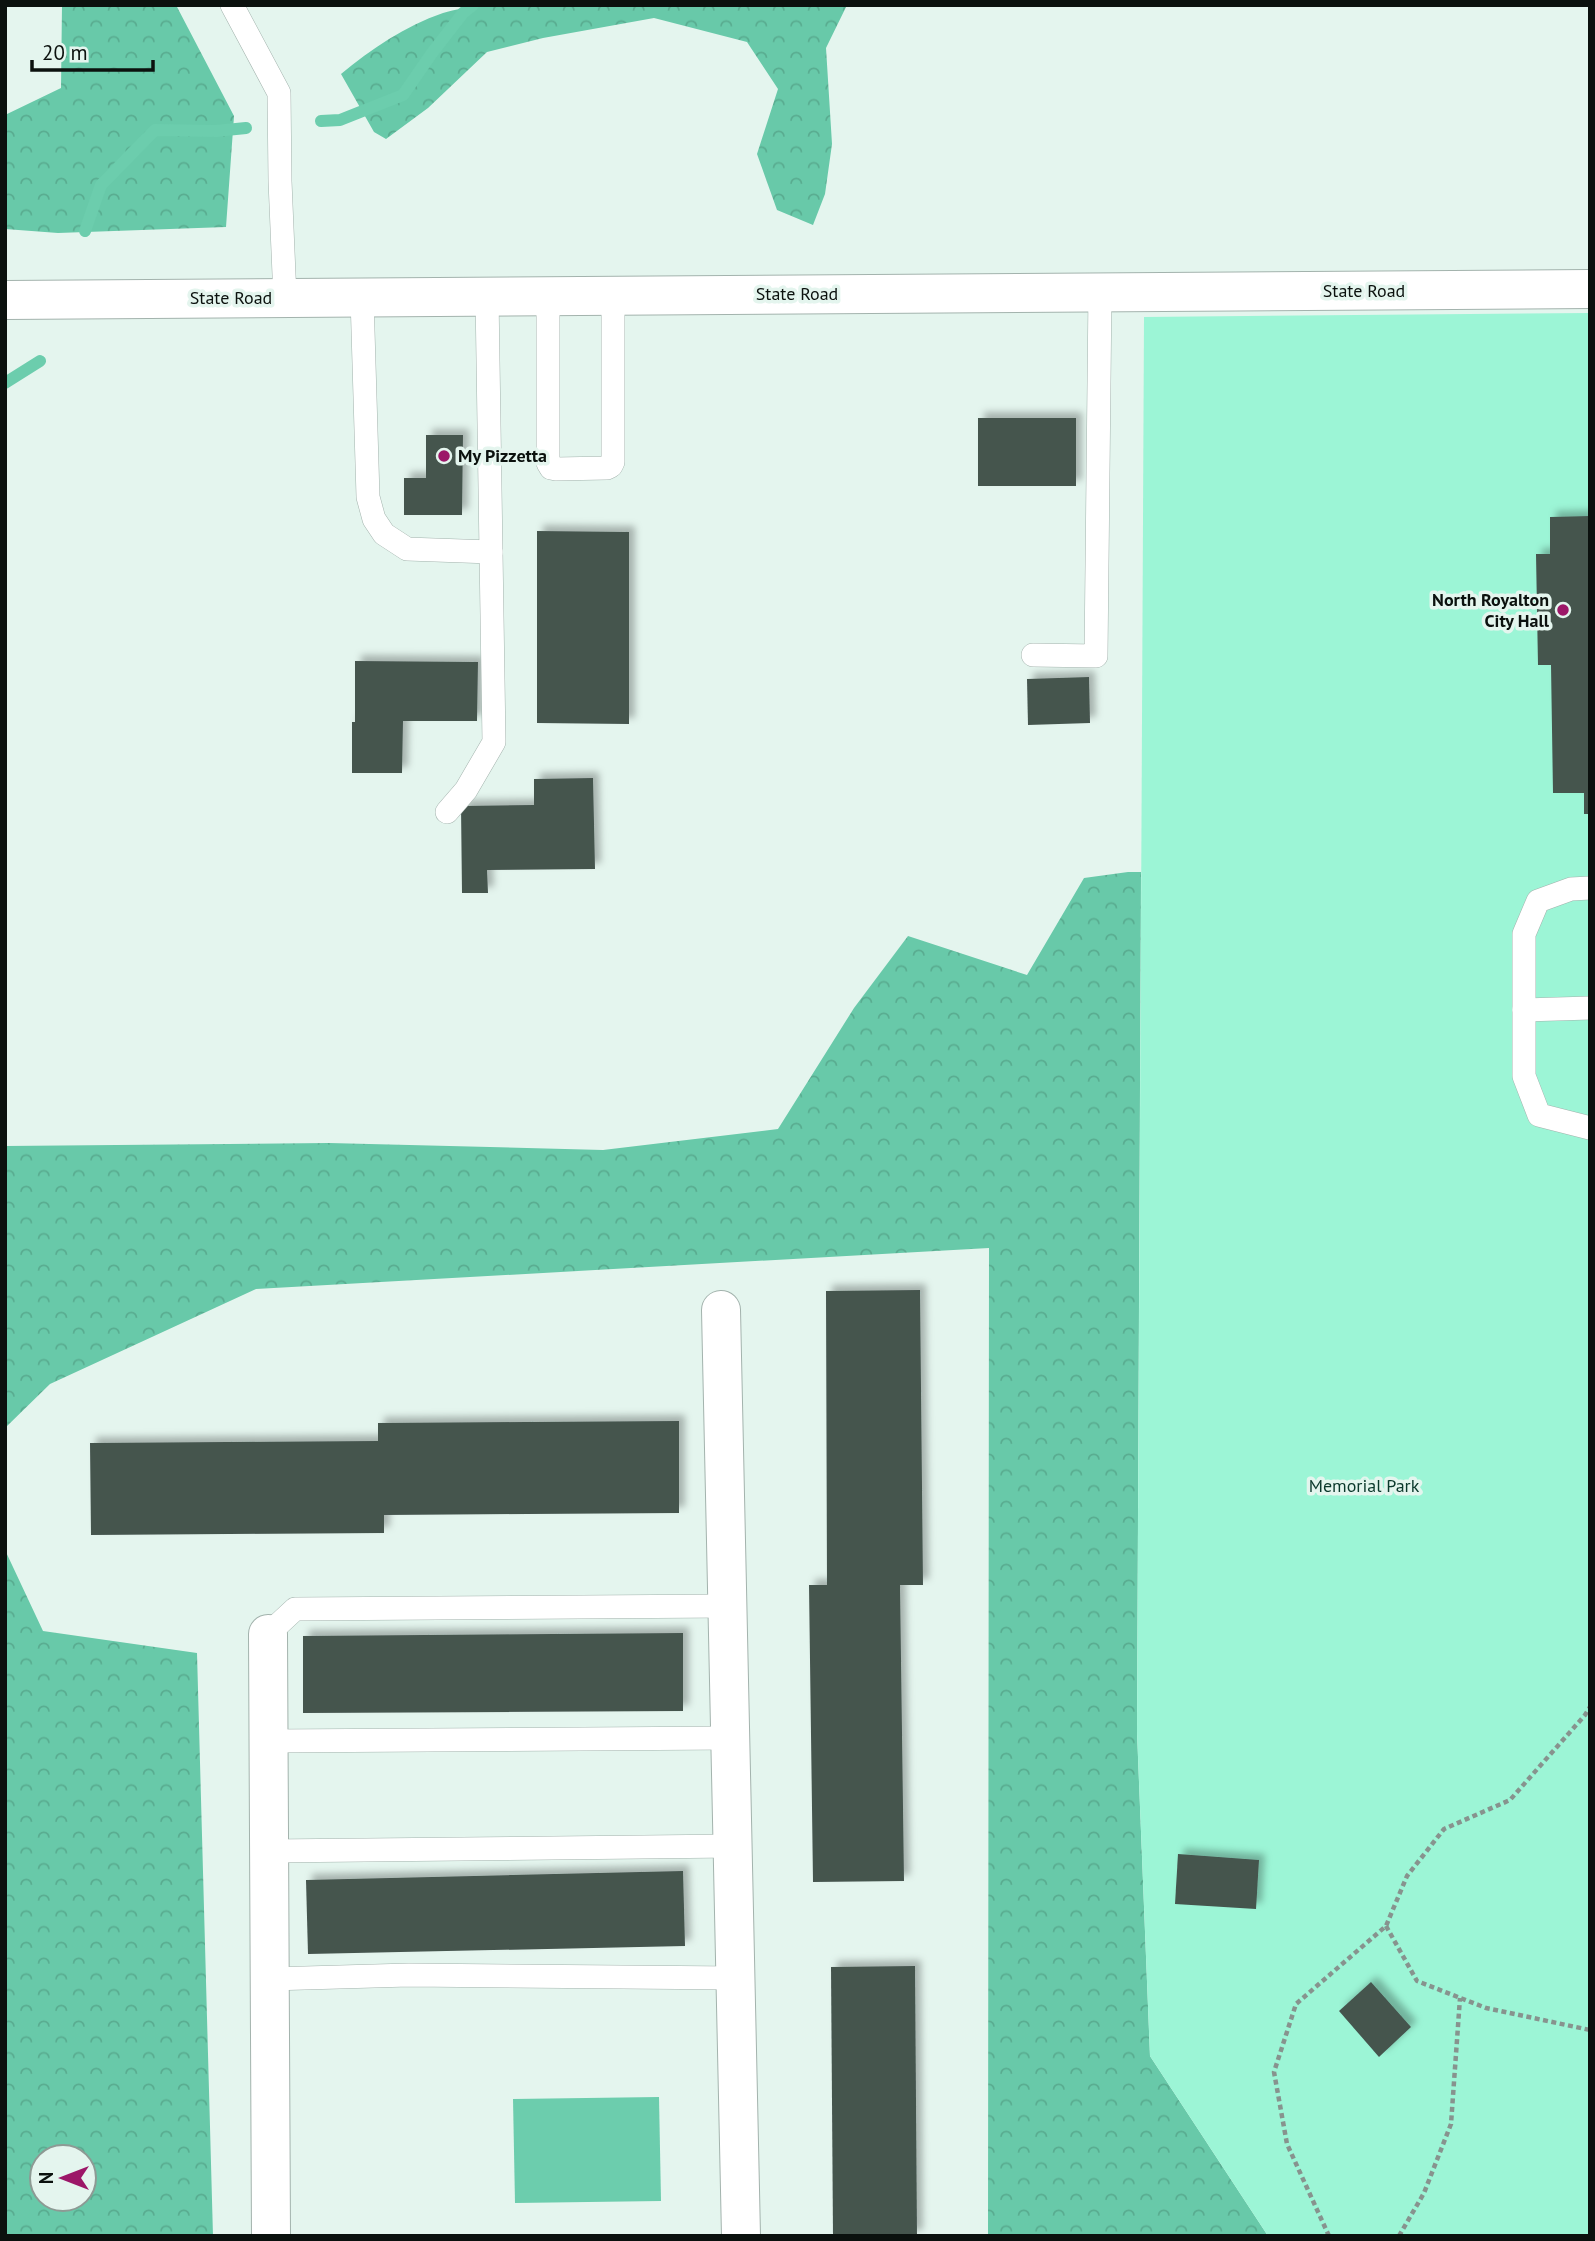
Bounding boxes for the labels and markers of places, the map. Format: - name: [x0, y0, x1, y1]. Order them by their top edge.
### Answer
- place label: My Pizzetta: [458, 444, 547, 467]
- marker: My Pizzetta: [436, 448, 452, 464]
- place label: North Royalton City Hall: [1432, 588, 1550, 632]
- marker: North Royalton City Hall: [1555, 602, 1571, 618]

